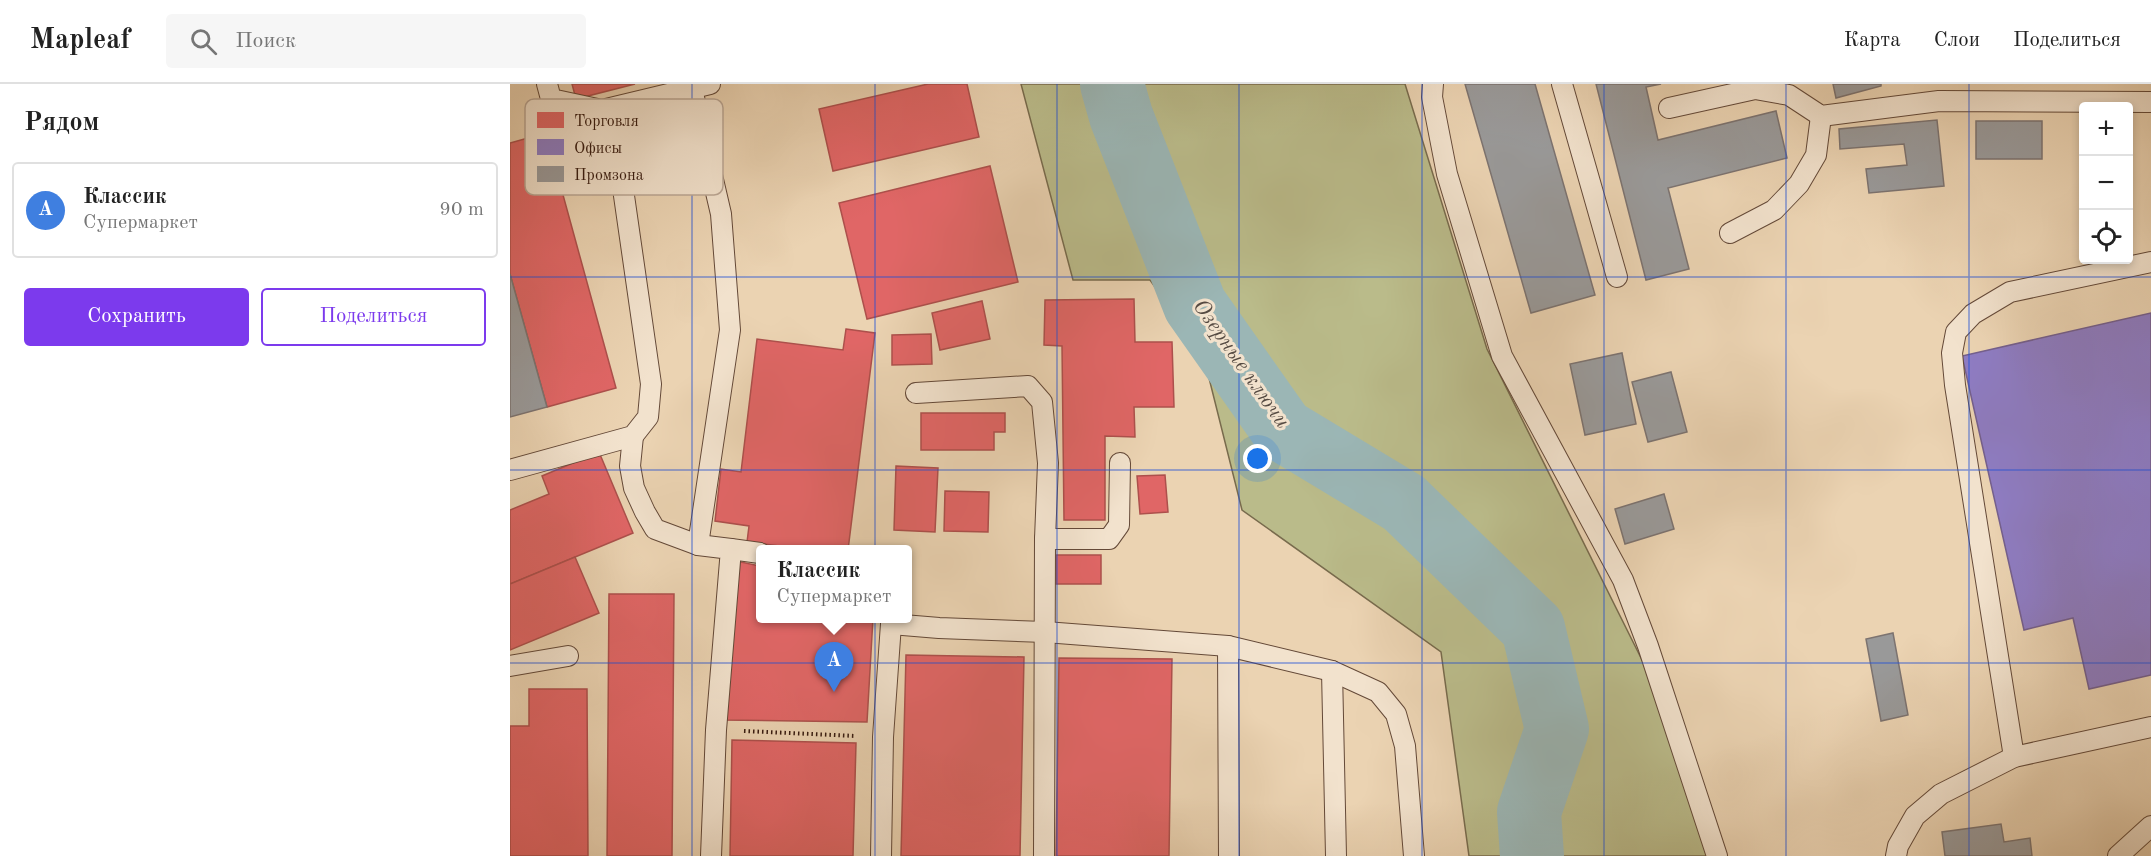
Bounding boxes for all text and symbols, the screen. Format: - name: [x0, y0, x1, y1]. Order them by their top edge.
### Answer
- search box: [166, 14, 586, 68]
- icon: search: [187, 25, 220, 58]
- text: Mapleaf: [30, 27, 130, 55]
- text: Поиск: [235, 30, 296, 52]
- text: Карта: [1844, 30, 1901, 51]
- text: Слои: [1934, 30, 1980, 51]
- text: Поделиться: [2013, 30, 2121, 51]
- legend: [525, 99, 723, 195]
- map controls: [2079, 102, 2133, 264]
- button: +: [2079, 102, 2133, 156]
- text: Рядом: [24, 110, 99, 136]
- text: Торговля: [574, 114, 639, 130]
- text: Офисы: [574, 141, 622, 157]
- button: −: [2079, 156, 2133, 210]
- text: Промзона: [574, 168, 644, 184]
- text: Классик: [83, 186, 167, 208]
- text: A: [38, 200, 53, 220]
- text: 90 m: [439, 200, 484, 220]
- button: locate: [2079, 210, 2133, 264]
- text: Супермаркет: [83, 213, 198, 233]
- button: Сохранить: [24, 288, 249, 346]
- button: Поделиться: [261, 288, 486, 346]
- water label: Озерные ключи: [1188, 295, 1294, 433]
- your location: [1243, 444, 1272, 473]
- popup: [756, 545, 912, 623]
- text: Классик: [777, 560, 860, 582]
- text: Супермаркет: [777, 587, 891, 607]
- pin: A: [814, 642, 854, 692]

